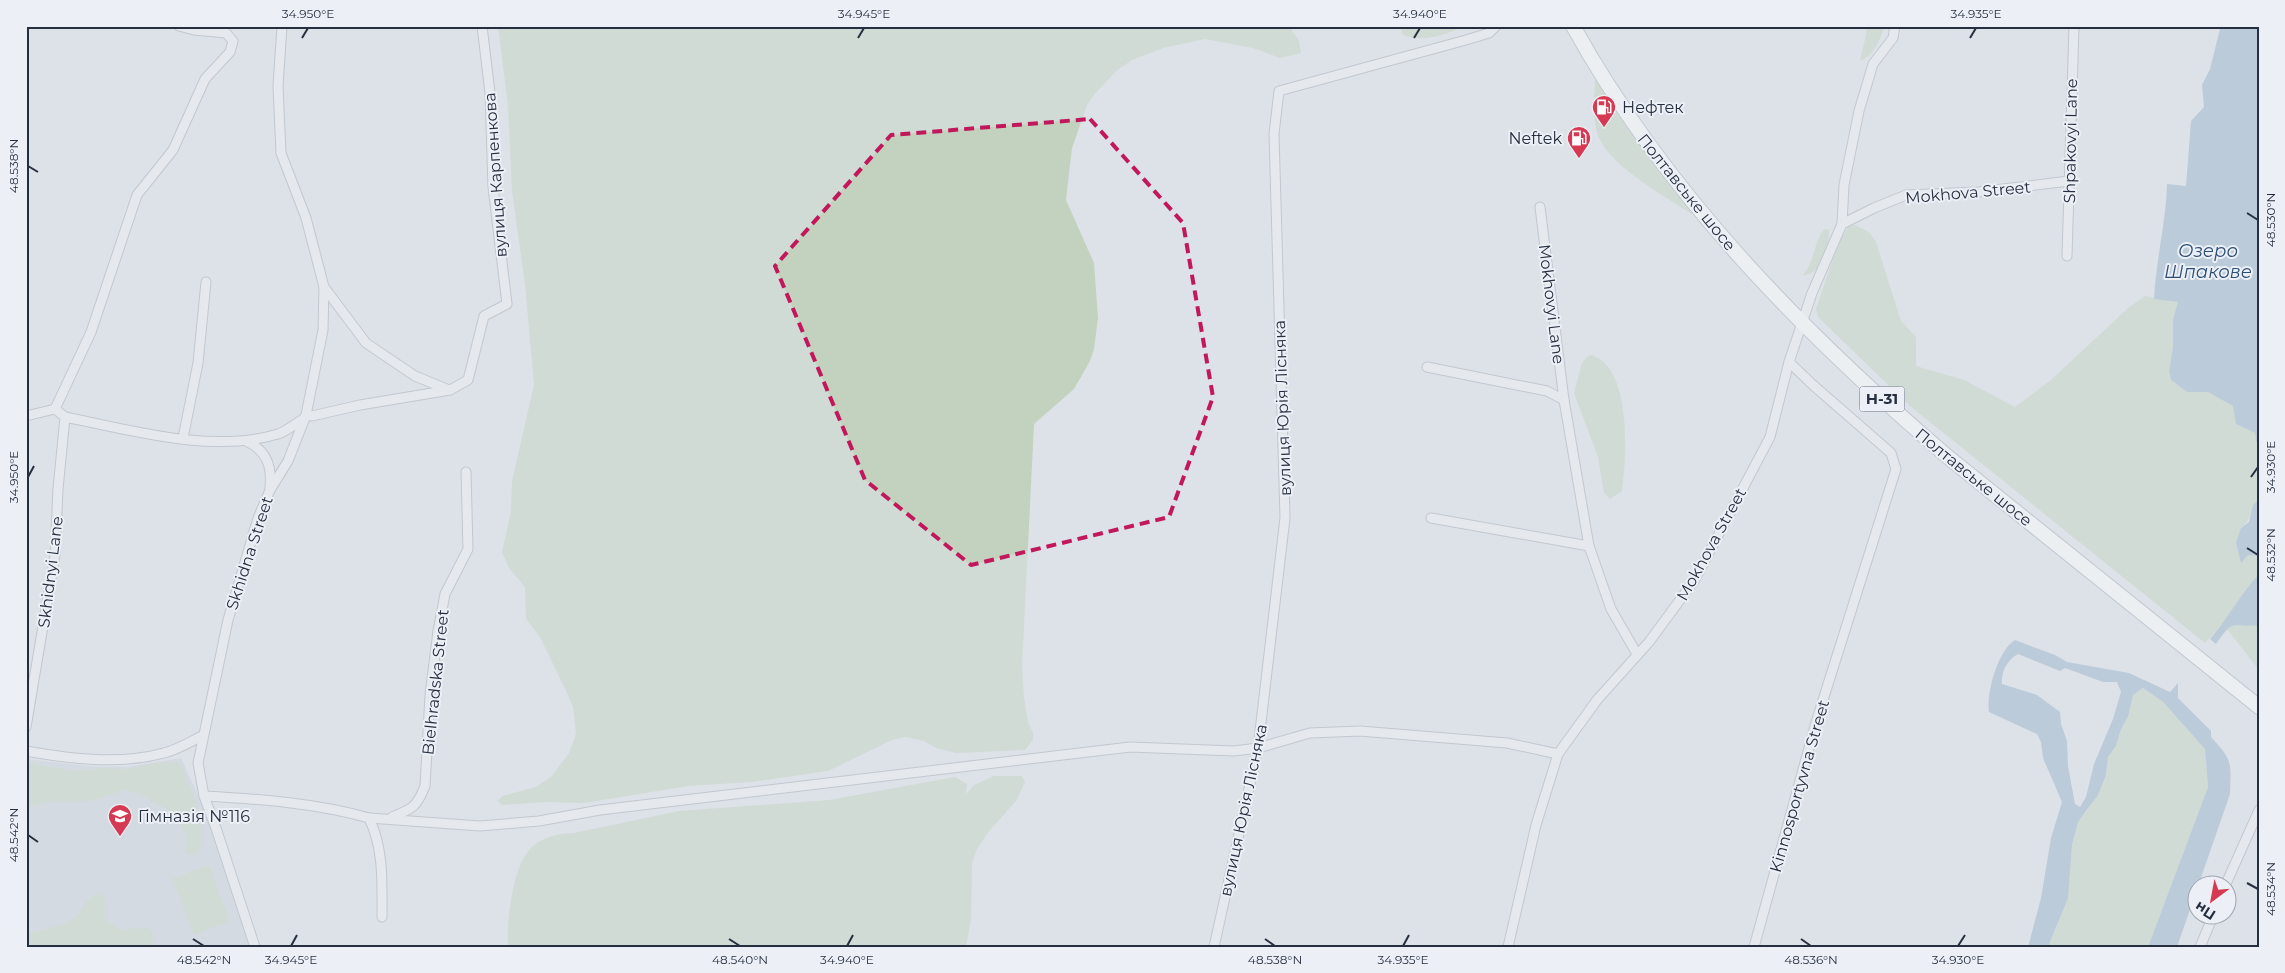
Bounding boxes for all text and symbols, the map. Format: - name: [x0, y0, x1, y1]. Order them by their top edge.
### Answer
- text: 34.950°E: [282, 6, 334, 21]
- text: 34.945°E: [838, 6, 890, 21]
- text: 34.940°E: [1393, 6, 1447, 21]
- text: 34.935°E: [1951, 6, 2002, 21]
- street label: Shpakovyi Lane: [2060, 78, 2081, 204]
- street label: вулиця Карпенкова: [480, 92, 511, 258]
- fuel station icon: Нефтек: [1591, 94, 1617, 128]
- place label: Нефтек: [1622, 98, 1684, 117]
- fuel station icon: Neftek: [1566, 125, 1592, 159]
- place label: Neftek: [1508, 129, 1562, 148]
- street label: Полтавське шосе: [1634, 130, 1740, 255]
- text: 48.538°N: [6, 139, 21, 193]
- street label: Mokhova Street: [1905, 178, 2032, 207]
- text: 48.530°N: [2263, 193, 2278, 247]
- water label: Озеро Шпакове: [2164, 240, 2252, 283]
- street label: Mokhovyi Lane: [1535, 243, 1568, 365]
- street label: вулиця Юрія Лісняка: [1270, 320, 1295, 496]
- road number: Н-31: [1860, 386, 1904, 412]
- street label: Полтавське шосе: [1911, 424, 2036, 530]
- text: 34.930°E: [2263, 441, 2278, 493]
- text: 34.950°E: [6, 451, 21, 503]
- street label: Mokhova Street: [1673, 484, 1750, 604]
- street label: Skhidna Street: [222, 494, 277, 612]
- street label: Skhidnyi Lane: [34, 515, 67, 629]
- text: 48.532°N: [2263, 528, 2278, 582]
- street label: Bielhradska Street: [418, 608, 453, 756]
- street label: Kinnosportyvna Street: [1766, 697, 1833, 875]
- street label: вулиця Юрія Лісняка: [1216, 722, 1271, 898]
- school or university icon: Гімназія №116: [107, 803, 133, 837]
- place label: Гімназія №116: [138, 807, 250, 826]
- text: 48.542°N: [6, 808, 21, 862]
- text: 48.534°N: [2263, 862, 2278, 916]
- north arrow: [2188, 876, 2238, 926]
- text: Пн: [2191, 898, 2219, 924]
- text: 48.542°N: [177, 952, 231, 967]
- text: 34.945°E: [265, 952, 317, 967]
- text: 48.540°N: [712, 952, 768, 967]
- text: 34.940°E: [820, 952, 874, 967]
- text: 48.538°N: [1248, 952, 1302, 967]
- text: 34.935°E: [1378, 952, 1429, 967]
- text: 48.536°N: [1784, 952, 1838, 967]
- text: 34.930°E: [1932, 952, 1984, 967]

